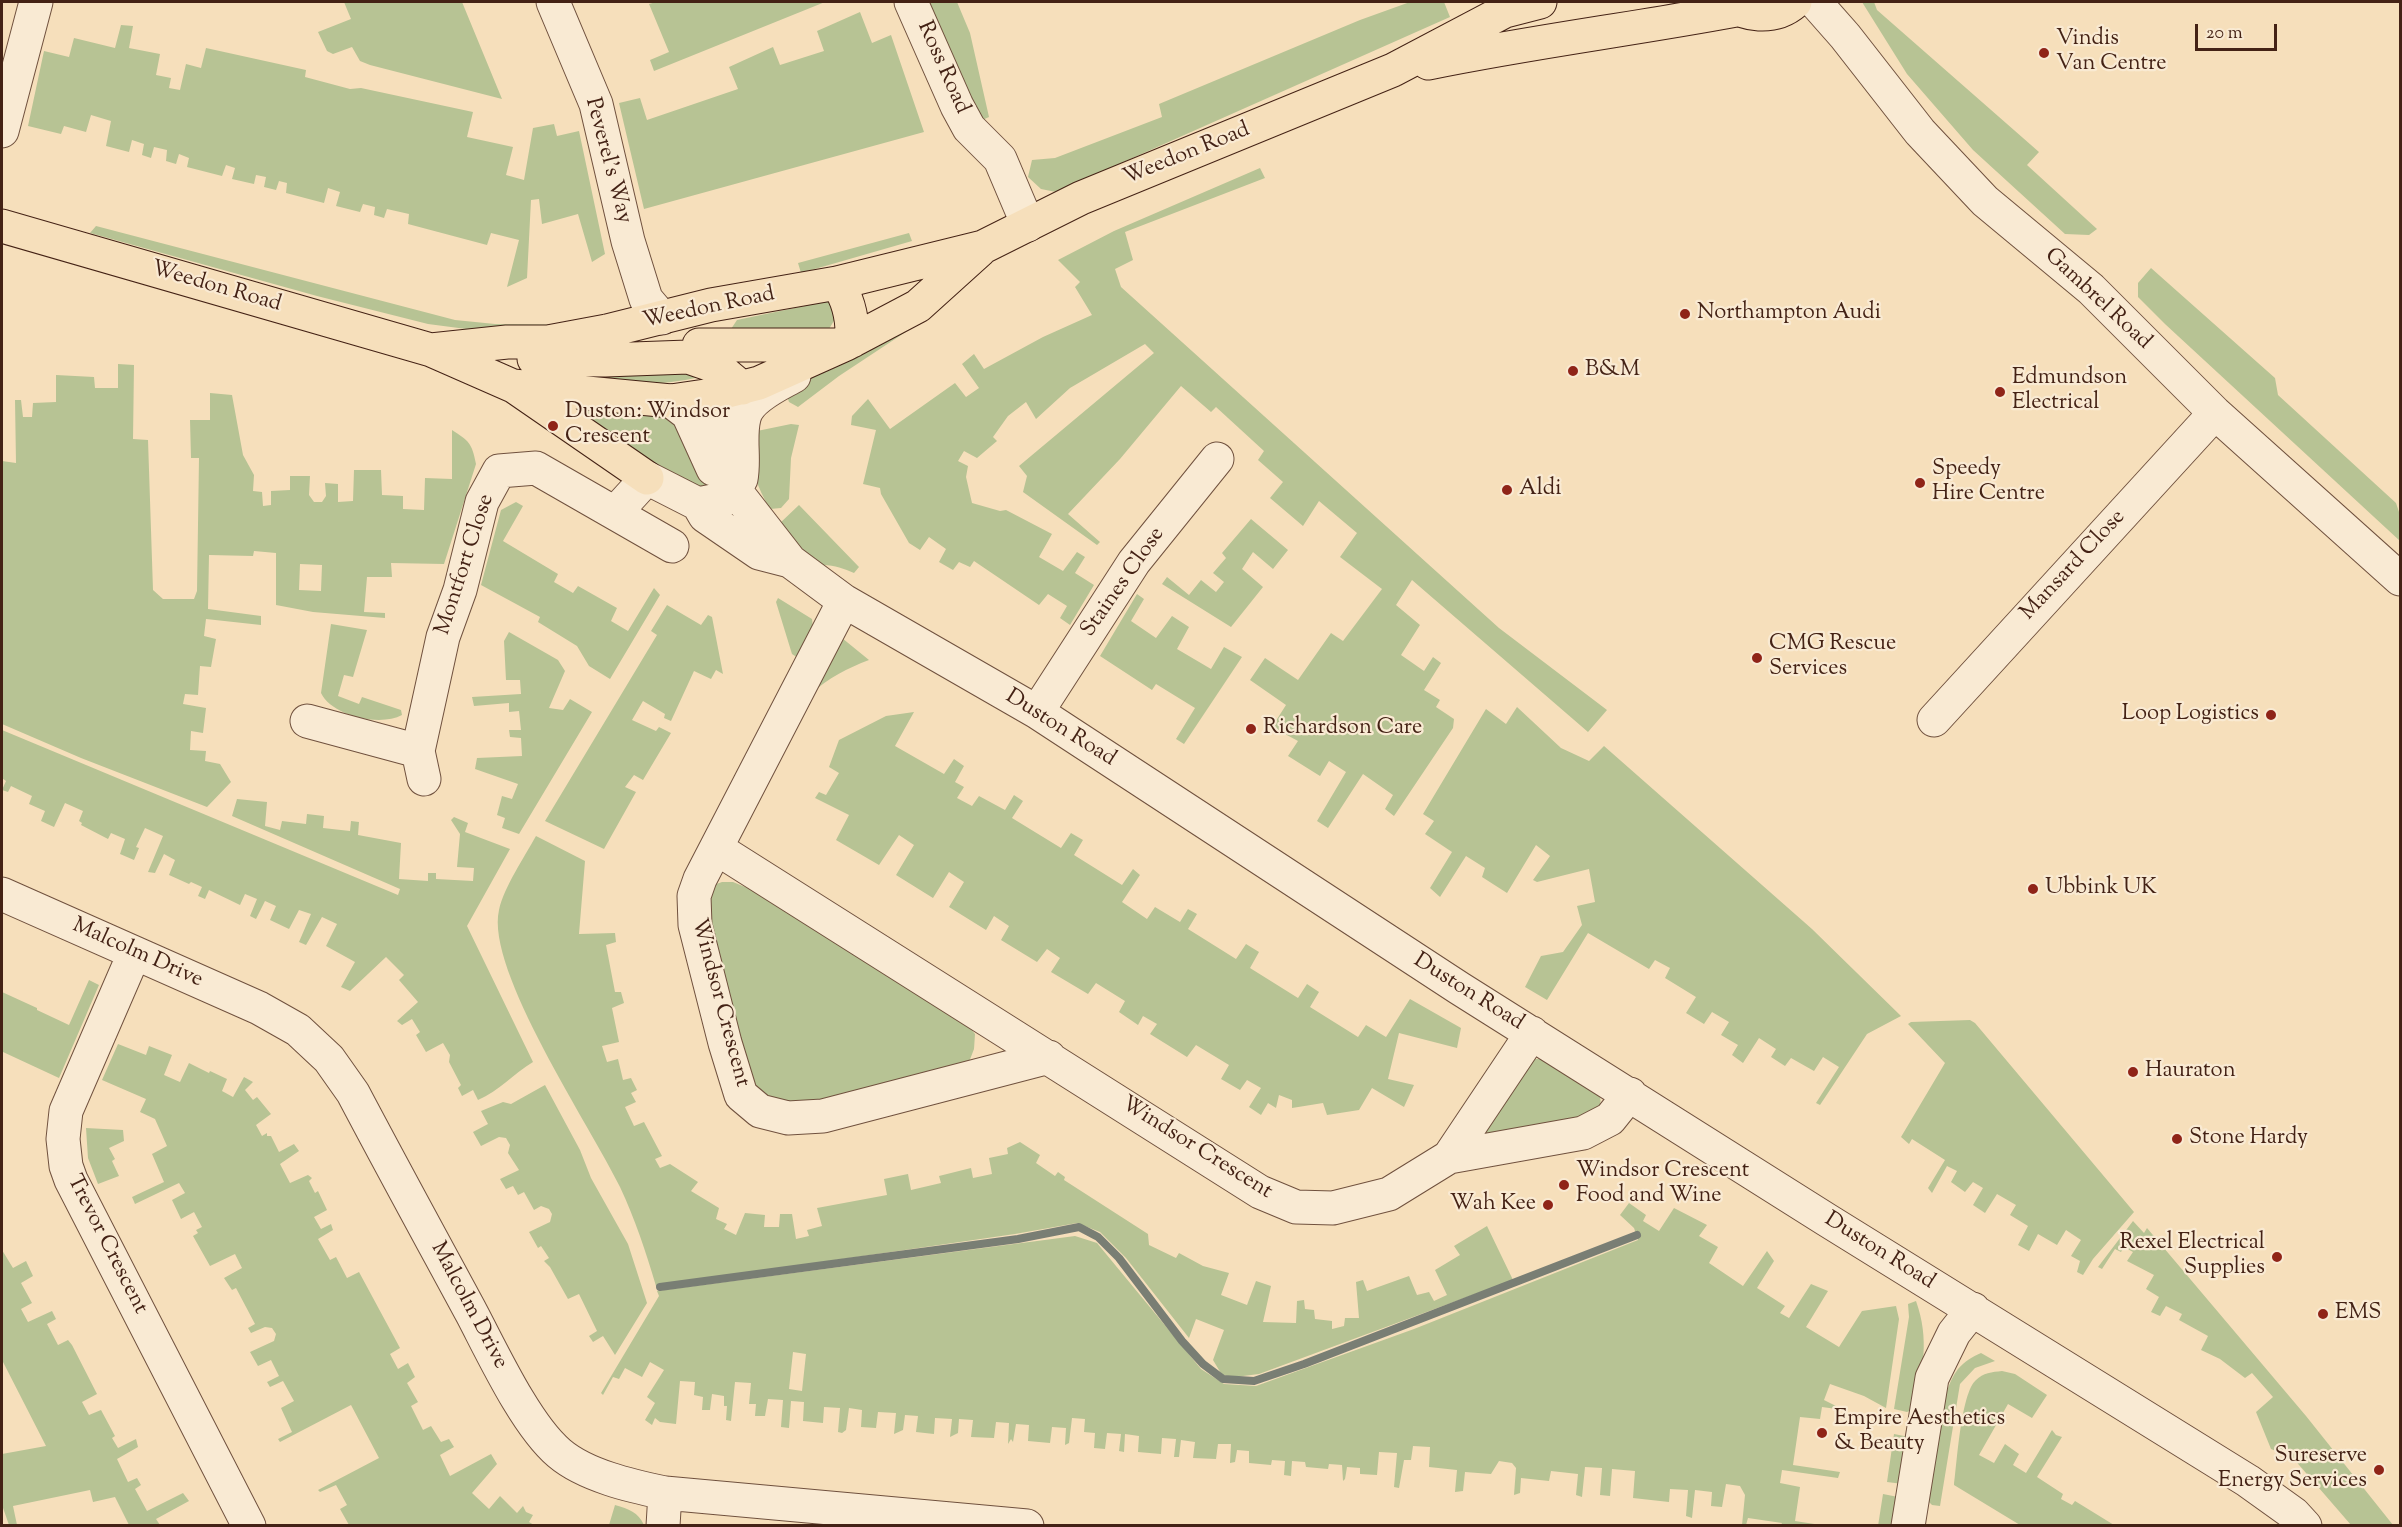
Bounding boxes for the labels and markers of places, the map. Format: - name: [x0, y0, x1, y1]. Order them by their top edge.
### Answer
- place label: Vindis Van Centre: [2056, 27, 2166, 78]
- marker: Vindis Van Centre: [2037, 46, 2051, 60]
- place label: Northampton Audi: [1697, 301, 1881, 327]
- marker: Northampton Audi: [1678, 307, 1692, 321]
- place label: B&M: [1585, 358, 1640, 384]
- marker: B&M: [1566, 364, 1580, 378]
- place label: Edmundson Electrical: [2012, 366, 2127, 418]
- marker: Edmundson Electrical: [1993, 385, 2007, 399]
- place label: Duston: Windsor Crescent: [565, 400, 730, 452]
- marker: Duston: Windsor Crescent: [546, 419, 560, 433]
- place label: Speedy Hire Centre: [1932, 457, 2045, 508]
- marker: Speedy Hire Centre: [1913, 476, 1927, 490]
- place label: Aldi: [1519, 477, 1561, 503]
- marker: Aldi: [1500, 483, 1514, 497]
- place label: CMG Rescue Services: [1769, 632, 1896, 684]
- marker: CMG Rescue Services: [1750, 651, 1764, 665]
- place label: Loop Logistics: [2122, 702, 2259, 728]
- marker: Loop Logistics: [2264, 708, 2278, 722]
- place label: Richardson Care: [1263, 716, 1422, 742]
- marker: Richardson Care: [1244, 722, 1258, 736]
- place label: Ubbink UK: [2045, 876, 2157, 902]
- marker: Ubbink UK: [2026, 882, 2040, 896]
- place label: Hauraton: [2145, 1059, 2236, 1085]
- marker: Hauraton: [2126, 1065, 2140, 1079]
- place label: Stone Hardy: [2189, 1126, 2308, 1152]
- marker: Stone Hardy: [2170, 1132, 2184, 1146]
- place label: Windsor Crescent Food and Wine: [1576, 1159, 1749, 1210]
- marker: Windsor Crescent Food and Wine: [1557, 1178, 1571, 1192]
- place label: Wah Kee: [1450, 1192, 1536, 1218]
- marker: Wah Kee: [1541, 1198, 1555, 1212]
- place label: Rexel Electrical Supplies: [2120, 1231, 2265, 1282]
- marker: Rexel Electrical Supplies: [2270, 1250, 2284, 1264]
- place label: EMS: [2335, 1301, 2381, 1327]
- marker: EMS: [2316, 1307, 2330, 1321]
- place label: Empire Aesthetics & Beauty: [1834, 1407, 2005, 1458]
- marker: Empire Aesthetics & Beauty: [1815, 1426, 1829, 1440]
- place label: Sureserve Energy Services: [2218, 1444, 2367, 1496]
- marker: Sureserve Energy Services: [2372, 1463, 2386, 1477]

